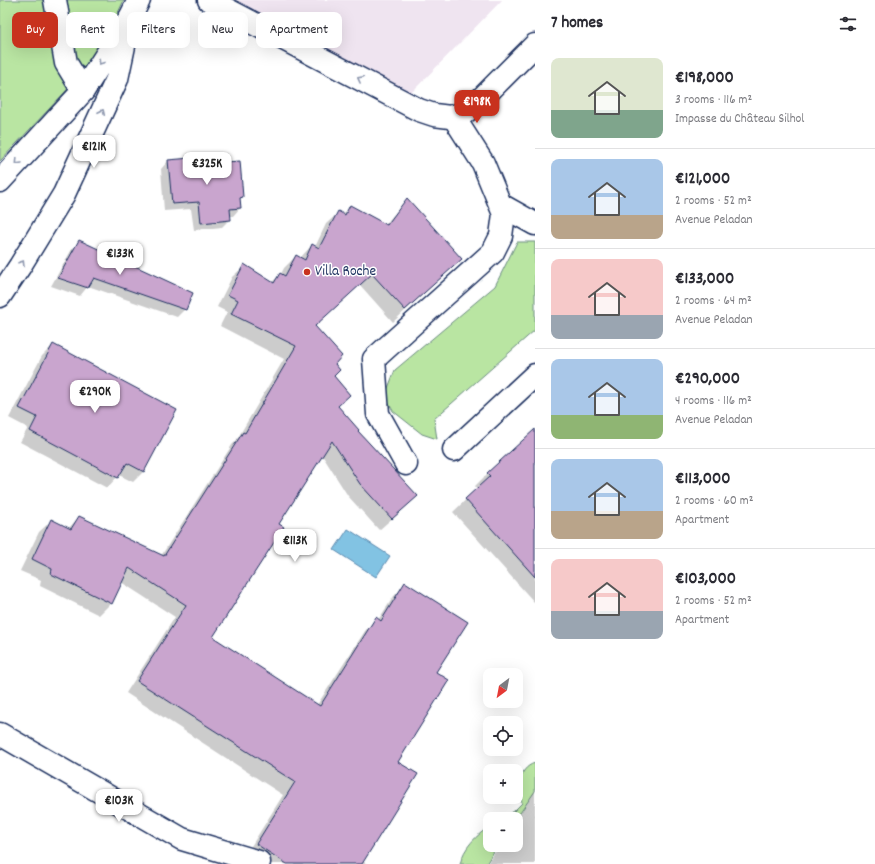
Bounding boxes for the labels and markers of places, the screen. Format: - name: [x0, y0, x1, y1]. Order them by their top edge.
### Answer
- pin: €198K: [449, 90, 505, 124]
- pin: €121K: [66, 135, 122, 169]
- pin: €325K: [179, 152, 235, 186]
- pin: €133K: [92, 242, 148, 276]
- place label: Villa Roche: [315, 261, 376, 283]
- marker: Villa Roche: [302, 267, 312, 277]
- pin: €290K: [67, 380, 123, 414]
- pin: €113K: [267, 529, 323, 563]
- pin: €103K: [91, 789, 147, 823]

